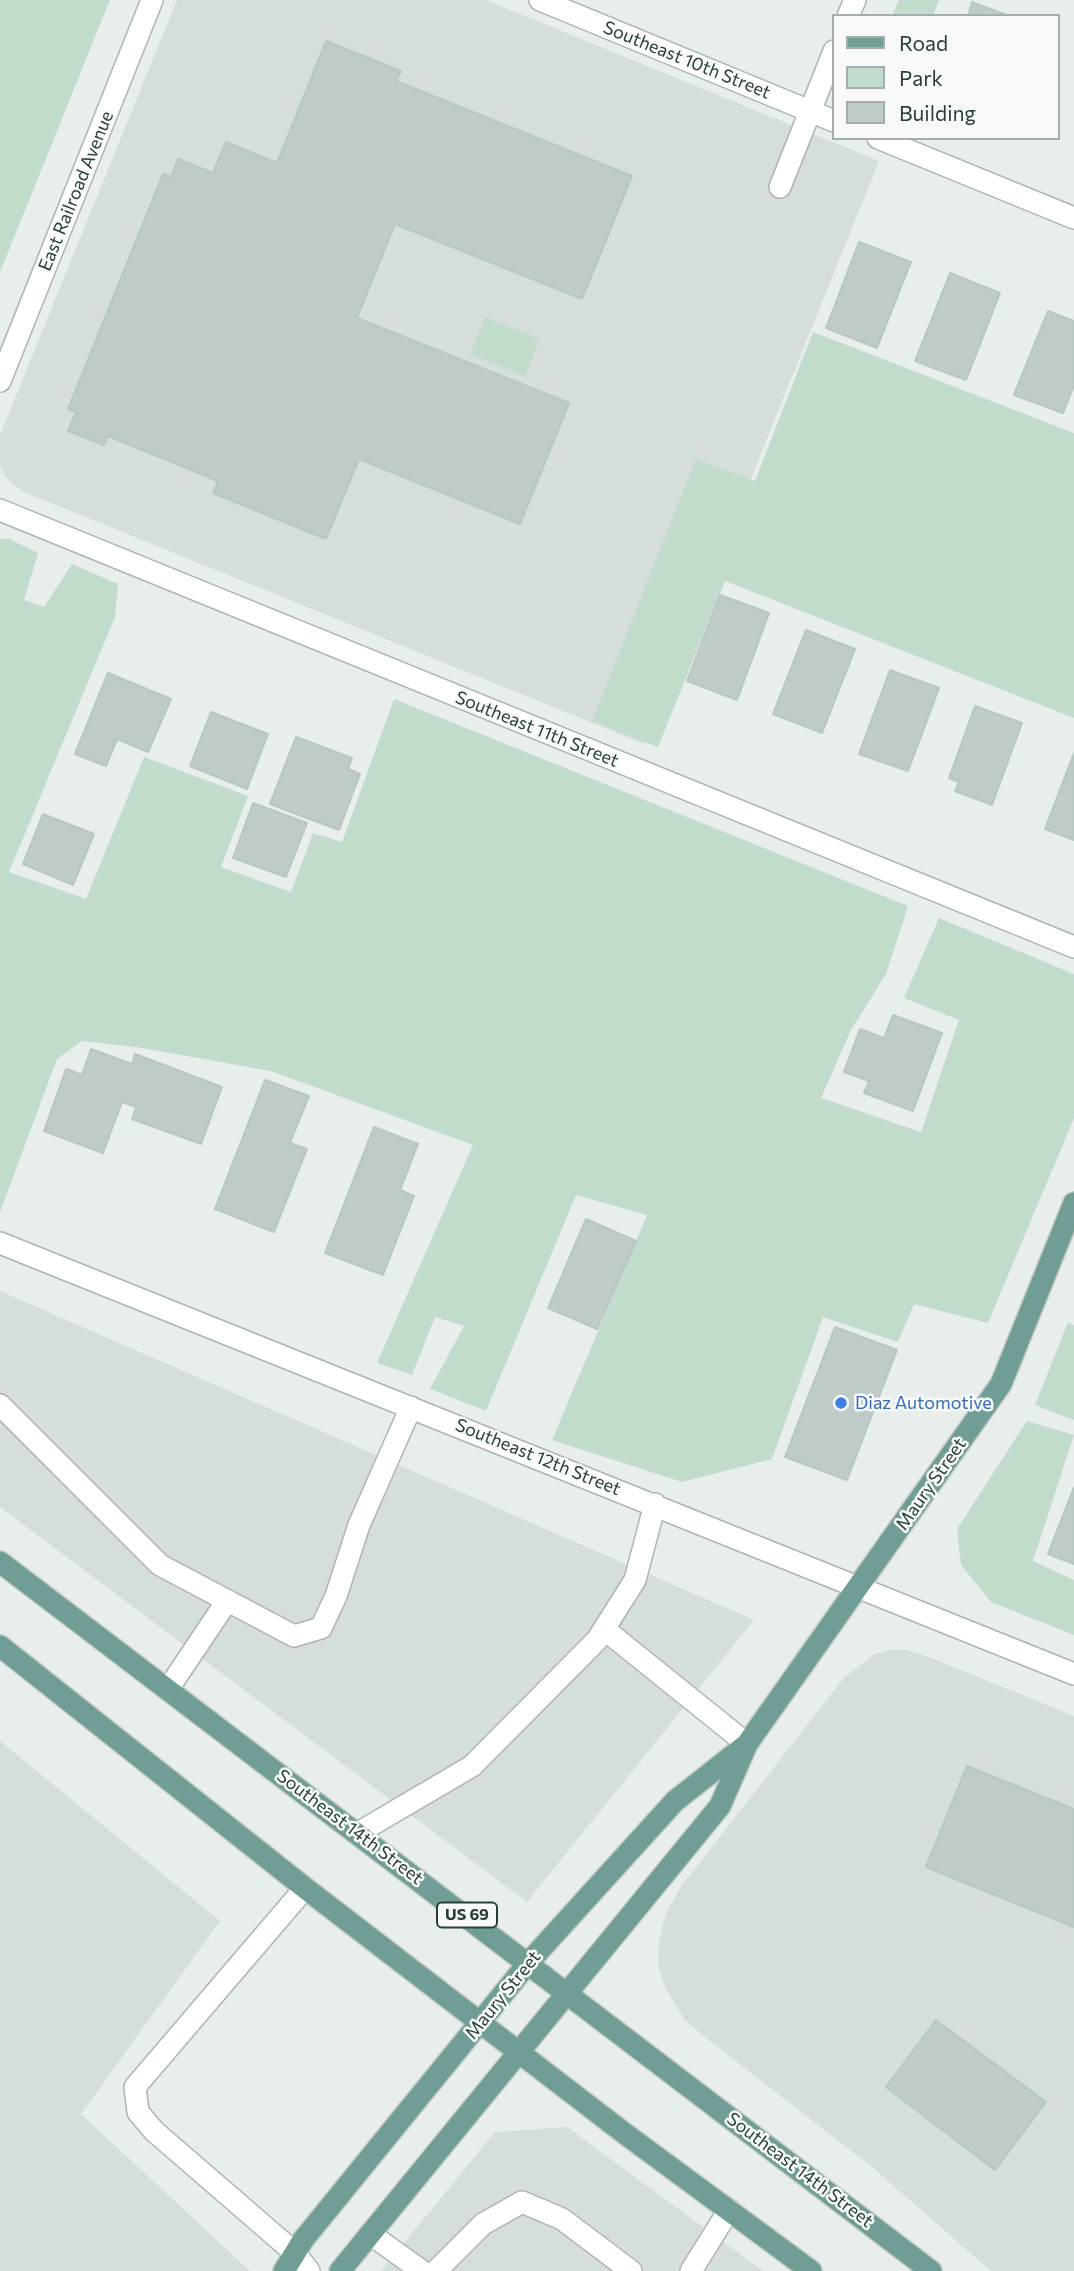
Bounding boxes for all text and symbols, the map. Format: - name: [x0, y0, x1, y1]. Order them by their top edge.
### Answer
- legend: [832, 14, 1060, 140]
- street label: Southeast 10th Street: [600, 17, 774, 103]
- text: Road: [899, 30, 948, 55]
- text: Park: [899, 65, 943, 90]
- text: Building: [899, 100, 976, 125]
- street label: East Railroad Avenue: [34, 108, 118, 274]
- street label: Southeast 11th Street: [452, 686, 622, 772]
- place label: Diaz Automotive: [855, 1392, 992, 1414]
- marker: Diaz Automotive: [833, 1395, 849, 1411]
- street label: Southeast 12th Street: [452, 1414, 624, 1500]
- street label: Maury Street: [891, 1434, 971, 1534]
- street label: Southeast 14th Street: [273, 1765, 427, 1889]
- road number: US 69: [437, 1902, 497, 1927]
- street label: Maury Street: [461, 1946, 545, 2044]
- street label: Southeast 14th Street: [723, 2108, 877, 2232]

